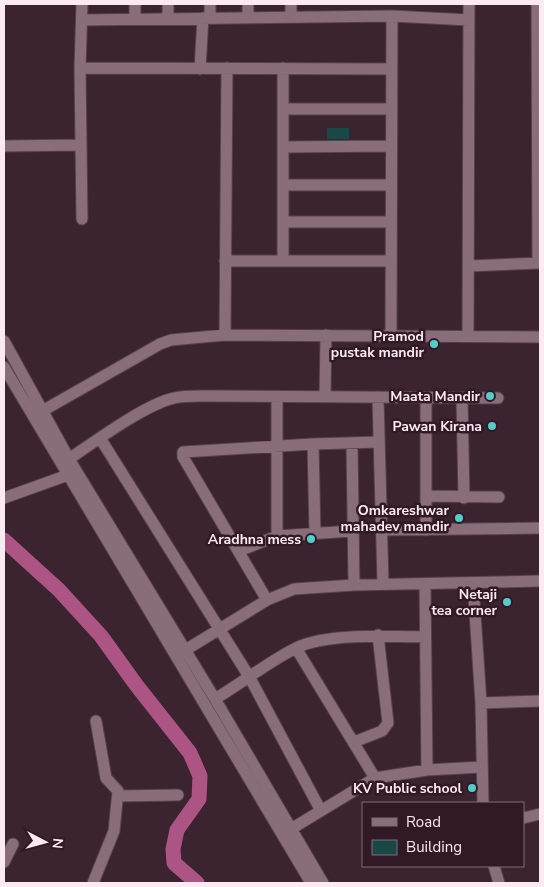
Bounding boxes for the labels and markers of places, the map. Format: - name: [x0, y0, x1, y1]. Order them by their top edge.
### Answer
- place label: Pramod pustak mandir: [331, 327, 425, 362]
- marker: Pramod pustak mandir: [428, 338, 440, 350]
- place label: Maata Mandir: [390, 387, 481, 406]
- marker: Maata Mandir: [484, 390, 496, 402]
- place label: Pawan Kirana: [392, 417, 482, 436]
- marker: Pawan Kirana: [486, 420, 498, 432]
- place label: Omkareshwar mahadev mandir: [341, 501, 450, 536]
- marker: Omkareshwar mahadev mandir: [453, 512, 465, 524]
- place label: Aradhna mess: [208, 530, 301, 549]
- marker: Aradhna mess: [305, 533, 317, 545]
- place label: Netaji tea corner: [431, 585, 498, 620]
- marker: Netaji tea corner: [501, 596, 513, 608]
- place label: KV Public school: [353, 779, 463, 798]
- marker: KV Public school: [466, 782, 478, 794]

